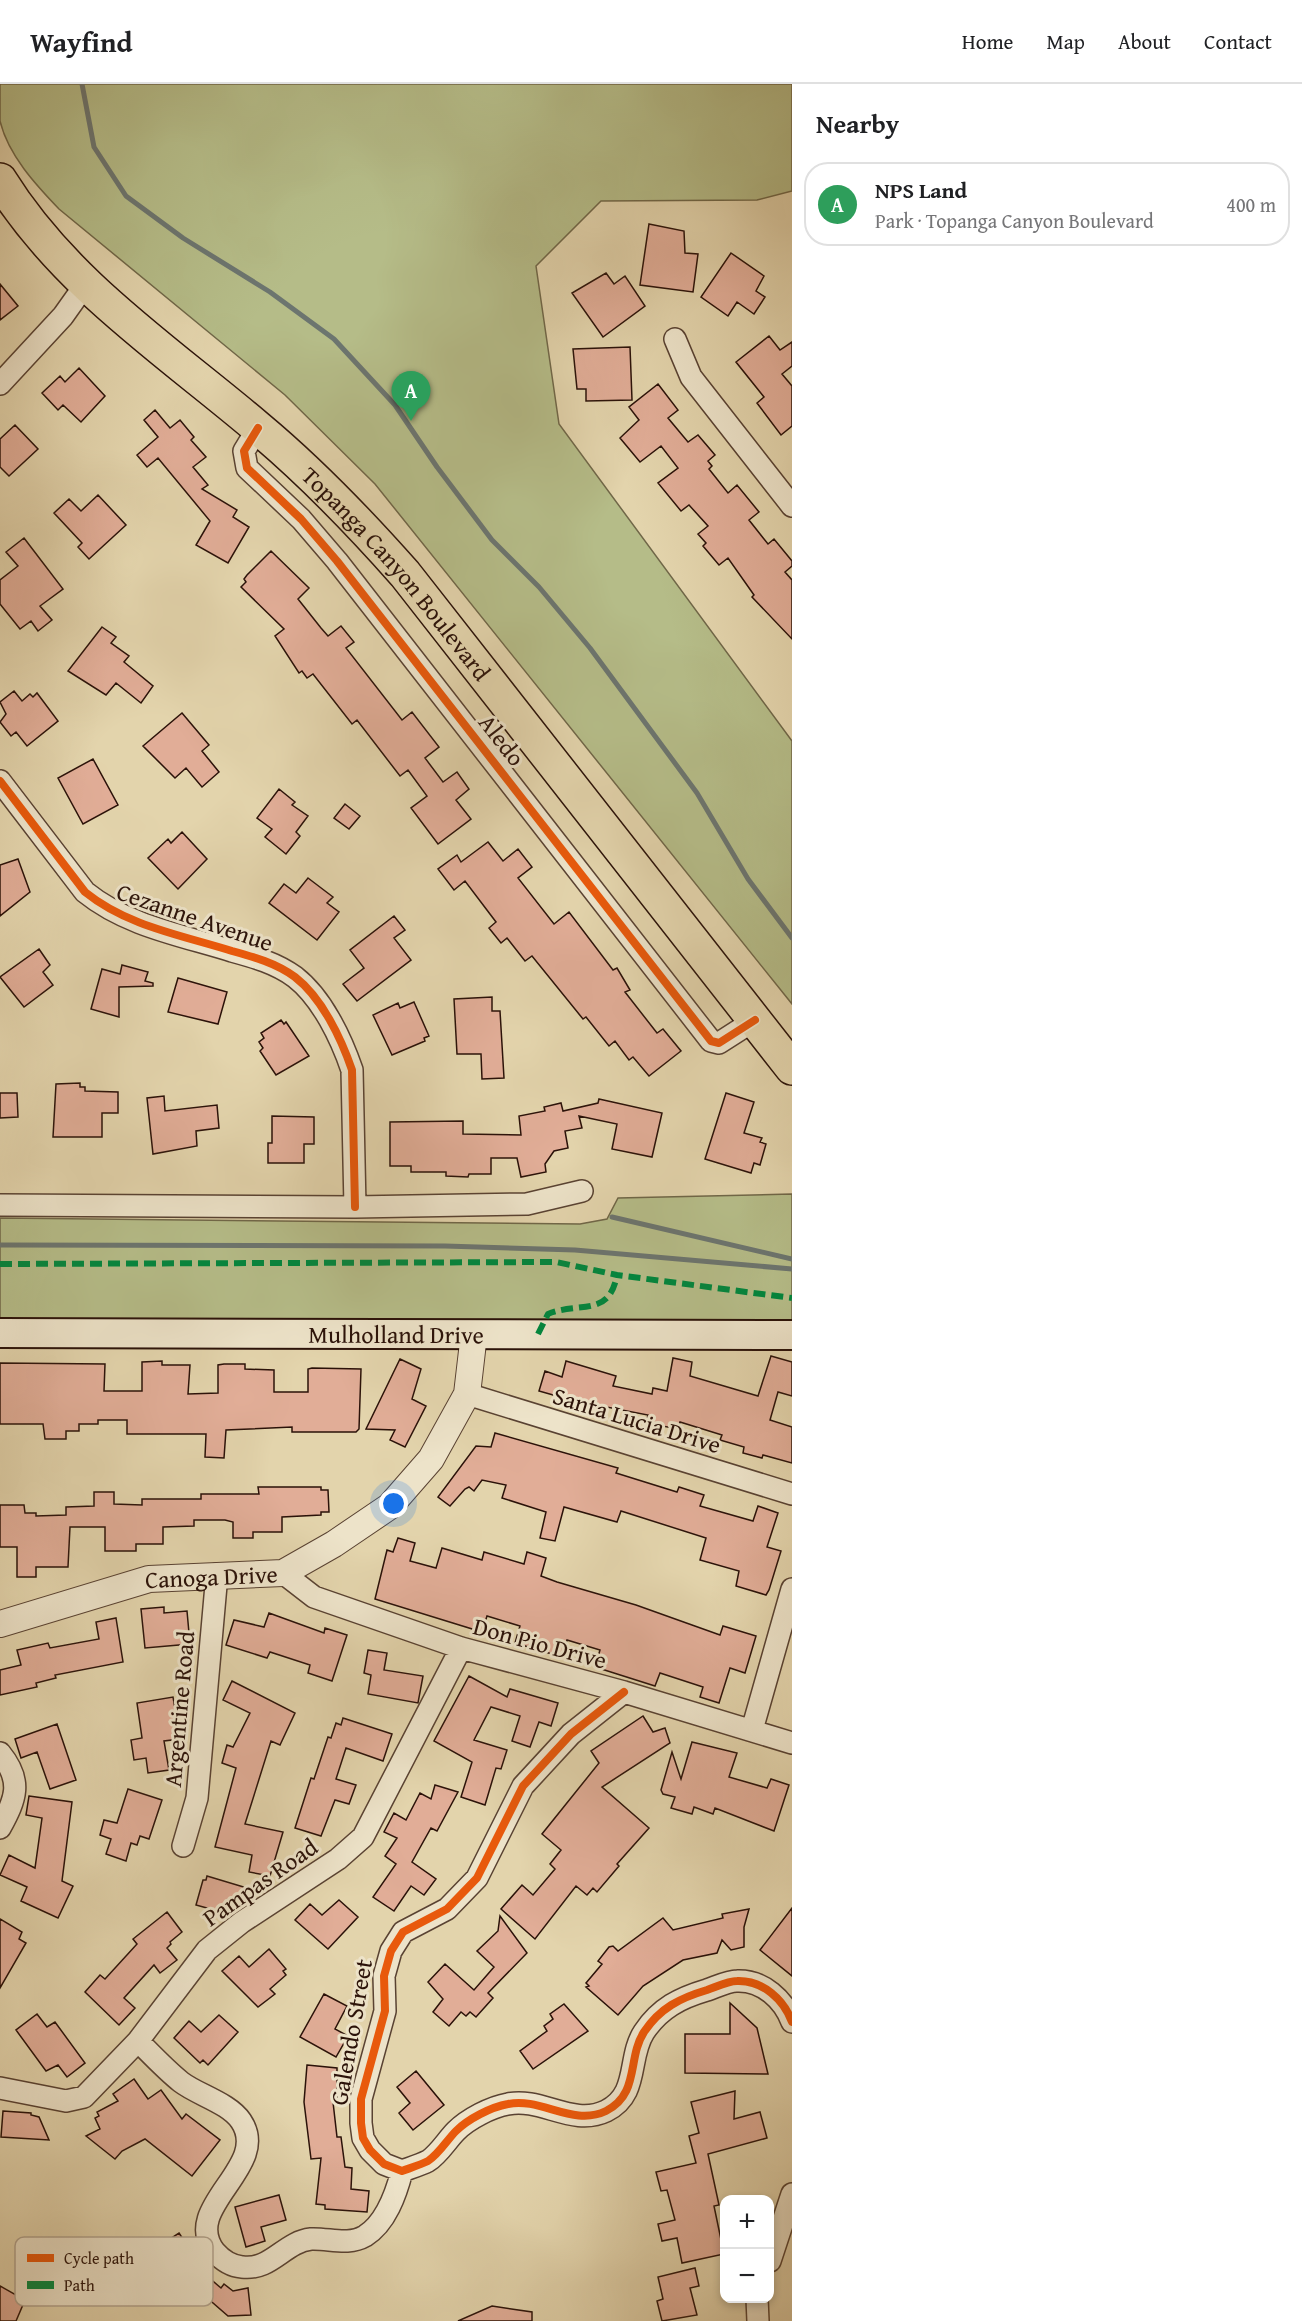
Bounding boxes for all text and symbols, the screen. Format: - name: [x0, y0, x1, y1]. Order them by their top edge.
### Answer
- text: Wayfind: [30, 21, 132, 62]
- text: Home: [962, 26, 1013, 57]
- text: Map: [1046, 26, 1085, 57]
- text: About: [1118, 26, 1171, 57]
- text: Contact: [1204, 26, 1272, 57]
- text: Nearby: [816, 104, 899, 143]
- text: NPS Land: [875, 174, 967, 206]
- text: A: [831, 190, 844, 219]
- text: 400 m: [1226, 190, 1276, 219]
- text: Park · Topanga Canyon Boulevard: [875, 206, 1154, 235]
- pin: A: [392, 372, 430, 421]
- street label: Topanga Canyon Boulevard: [294, 458, 500, 688]
- street label: Aledo: [470, 707, 534, 773]
- street label: Cezanne Avenue: [112, 874, 278, 960]
- street label: Mulholland Drive: [308, 1316, 484, 1352]
- street label: Santa Lucia Drive: [549, 1378, 725, 1462]
- your location: [379, 1489, 408, 1518]
- street label: Canoga Drive: [144, 1556, 278, 1597]
- street label: Don Pio Drive: [469, 1608, 611, 1678]
- street label: Argentine Road: [155, 1629, 203, 1789]
- street label: Pampas Road: [195, 1829, 325, 1935]
- street label: Galendo Street: [321, 1956, 381, 2108]
- map controls: [720, 2195, 774, 2303]
- button: +: [720, 2195, 774, 2249]
- legend: [15, 2237, 213, 2306]
- text: Cycle path: [64, 2246, 134, 2270]
- button: −: [720, 2249, 774, 2303]
- text: Path: [64, 2273, 95, 2297]

